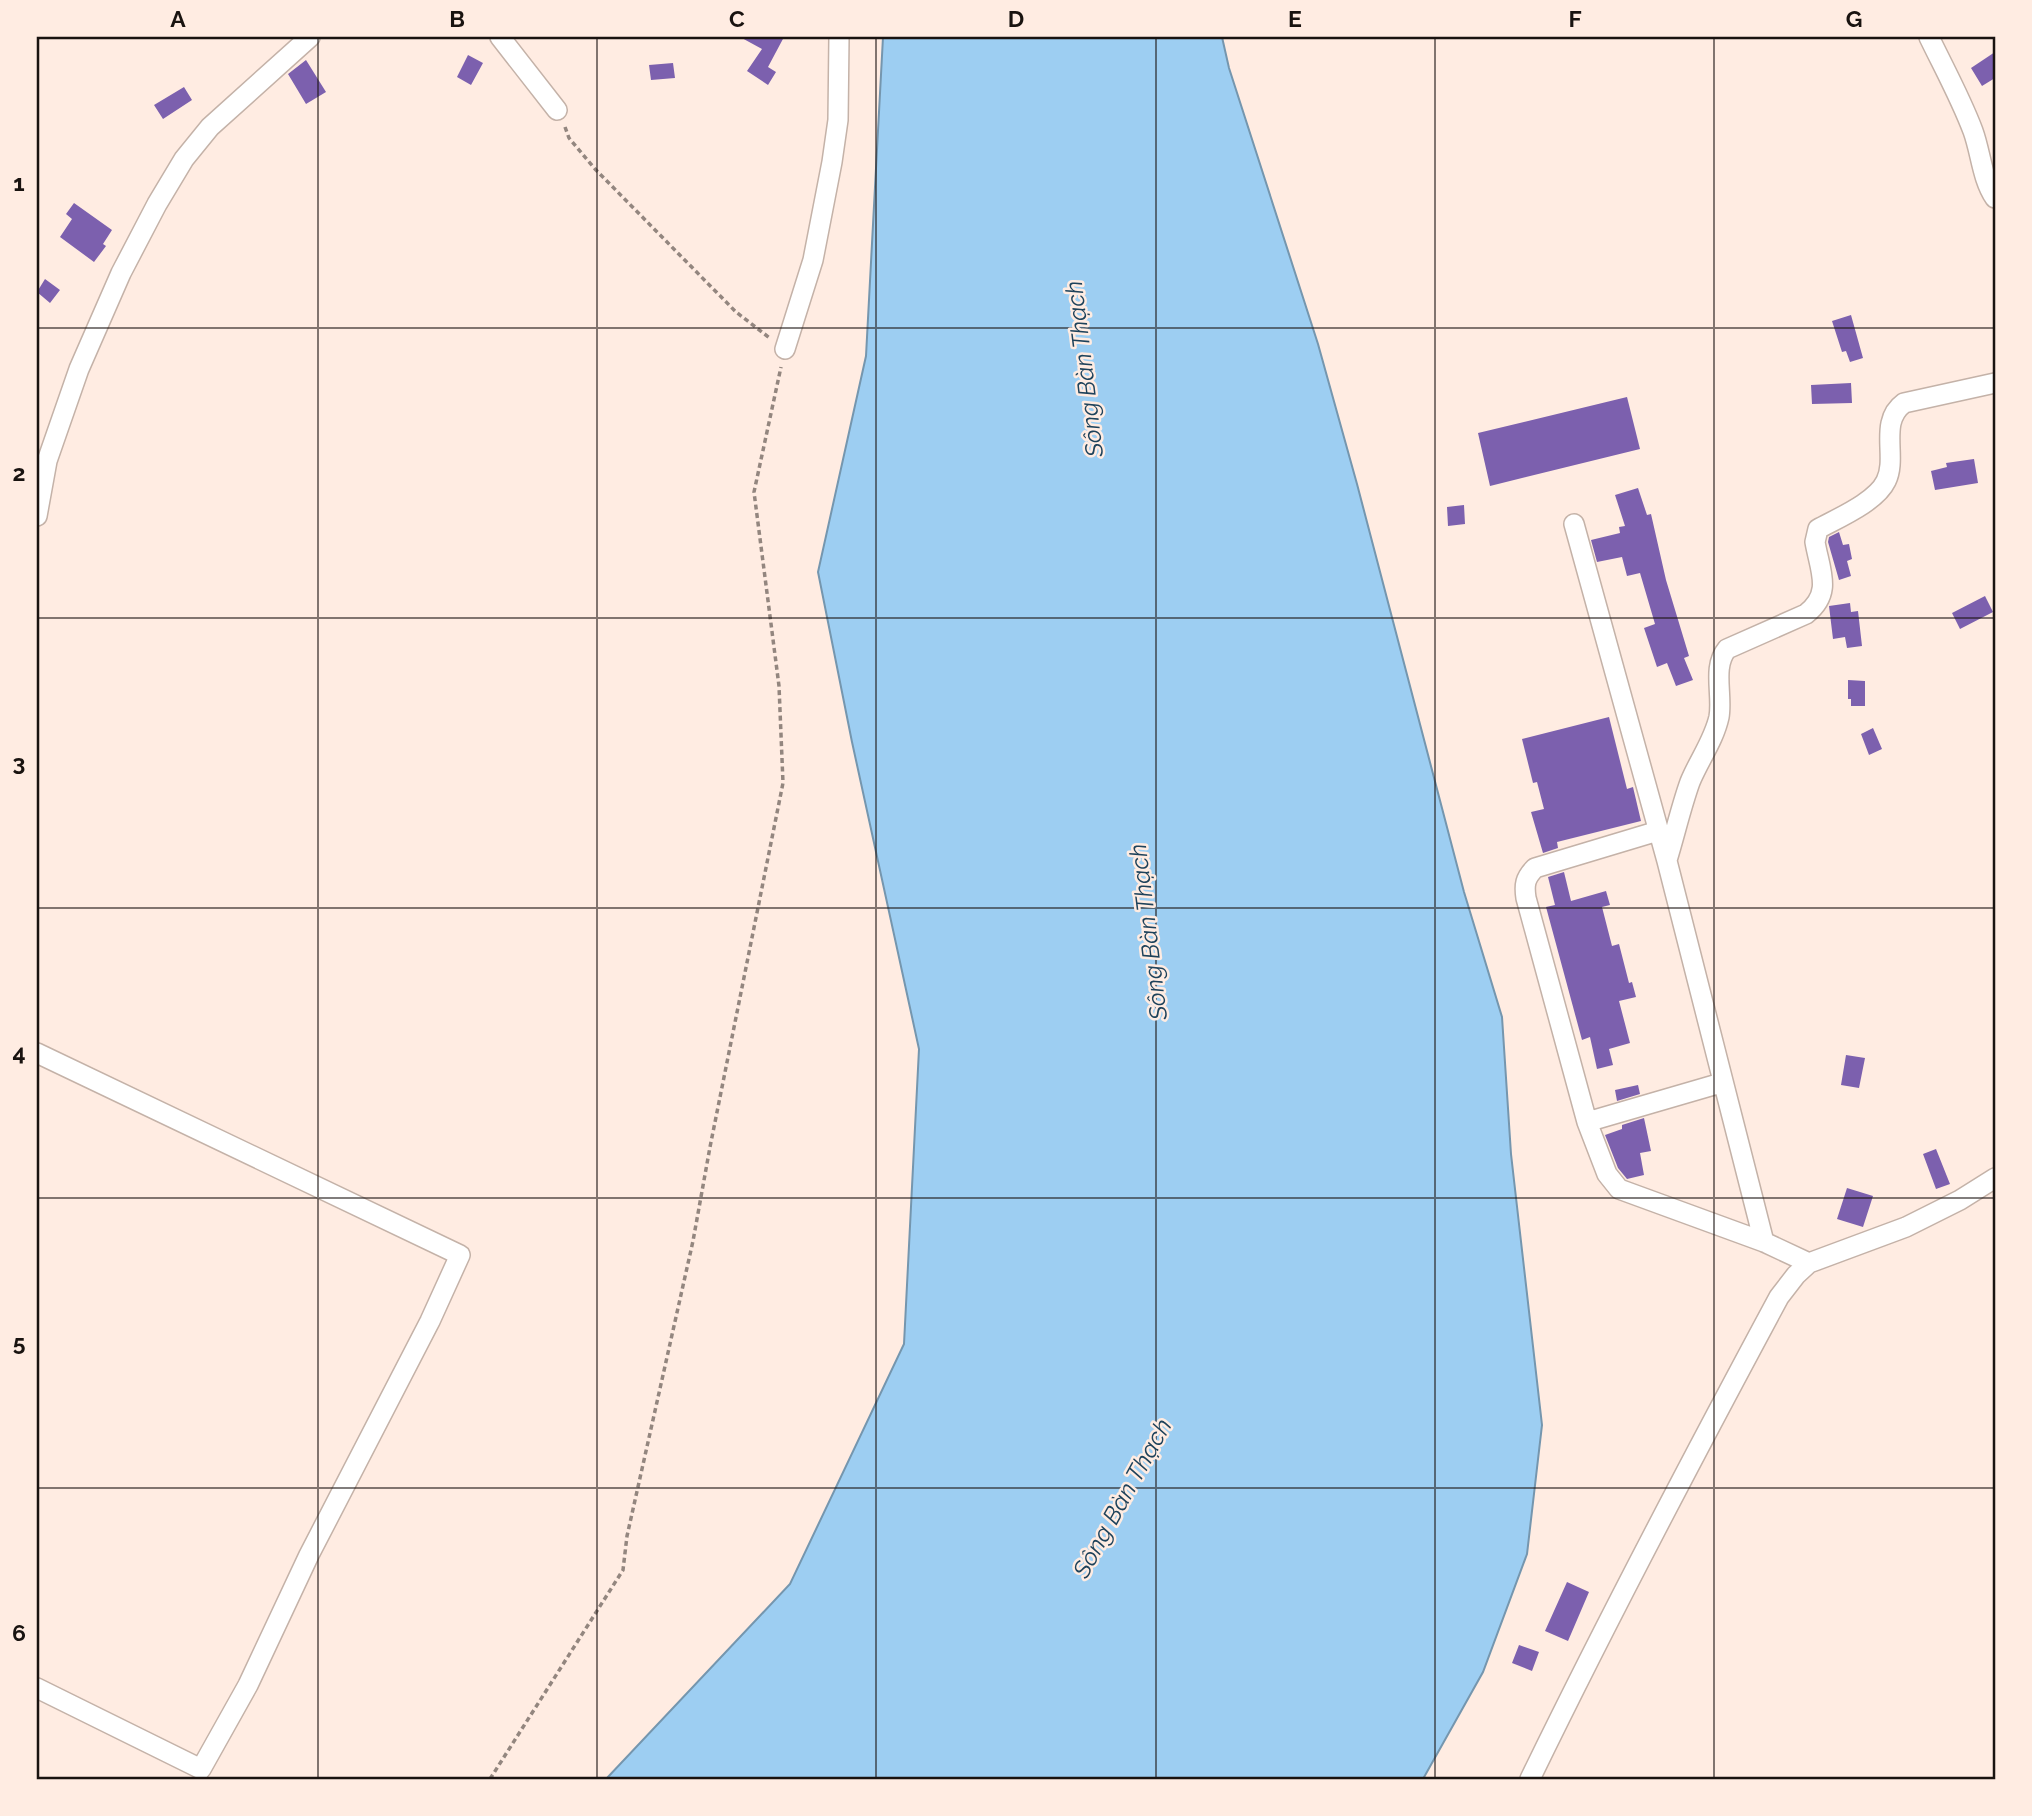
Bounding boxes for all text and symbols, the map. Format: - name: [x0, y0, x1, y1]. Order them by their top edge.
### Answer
- text: A: [170, 5, 186, 32]
- text: B: [449, 5, 465, 32]
- text: C: [729, 5, 745, 32]
- text: D: [1008, 5, 1024, 32]
- text: E: [1288, 5, 1302, 32]
- text: F: [1568, 5, 1582, 32]
- text: G: [1846, 5, 1862, 32]
- text: 1: [13, 169, 25, 196]
- water label: Sông Bàn Thạch: [1059, 279, 1109, 460]
- text: 2: [13, 459, 25, 486]
- text: 3: [13, 749, 25, 776]
- water label: Sông Bàn Thạch: [1123, 842, 1173, 1023]
- text: 4: [12, 1039, 26, 1066]
- text: 5: [13, 1329, 26, 1356]
- water label: Sông Bàn Thạch: [1066, 1413, 1178, 1584]
- text: 6: [12, 1619, 26, 1646]

